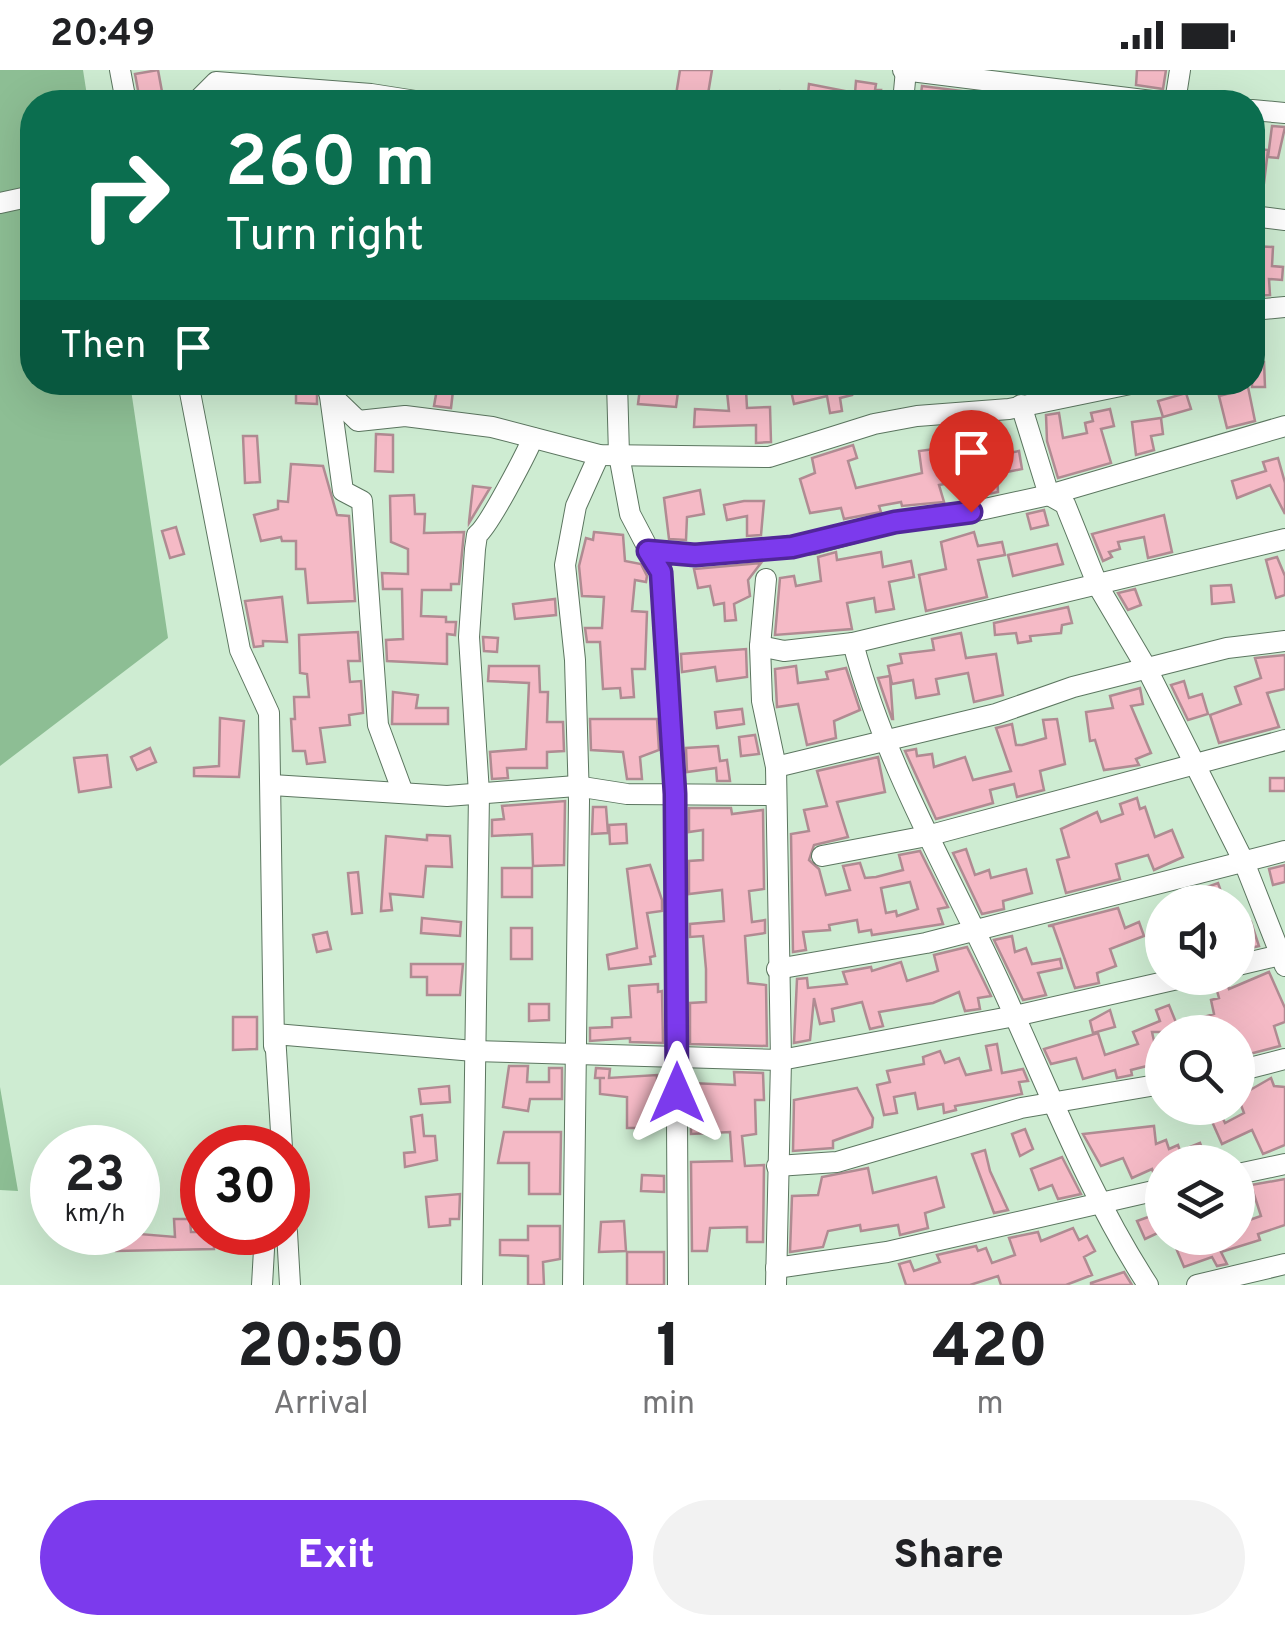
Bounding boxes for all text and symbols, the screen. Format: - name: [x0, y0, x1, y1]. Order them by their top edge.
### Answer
- text: 20:49: [50, 11, 155, 60]
- text: 260 m: [225, 122, 436, 211]
- icon: right: [60, 130, 190, 260]
- text: Turn right: [225, 209, 424, 266]
- icon: arrive: [166, 320, 221, 375]
- text: Then: [60, 323, 146, 372]
- pin: [929, 410, 1014, 513]
- icon: arrive: [944, 425, 999, 480]
- map controls: [1145, 885, 1255, 1255]
- button: sound: [1145, 885, 1255, 995]
- button: search: [1145, 1015, 1255, 1125]
- position arrow: [625, 1041, 729, 1145]
- speed limit sign: 30: [180, 1125, 310, 1255]
- button: layers: [1145, 1145, 1255, 1255]
- text: 23: [65, 1146, 125, 1209]
- text: km/h: [65, 1199, 125, 1231]
- text: 20:50: [237, 1312, 405, 1388]
- text: 1: [656, 1312, 681, 1388]
- text: 420: [932, 1312, 1048, 1388]
- text: Arrival: [273, 1385, 369, 1425]
- text: min: [642, 1385, 695, 1425]
- text: m: [976, 1385, 1004, 1425]
- button: Exit: [40, 1500, 633, 1615]
- button: Share: [653, 1500, 1245, 1615]

